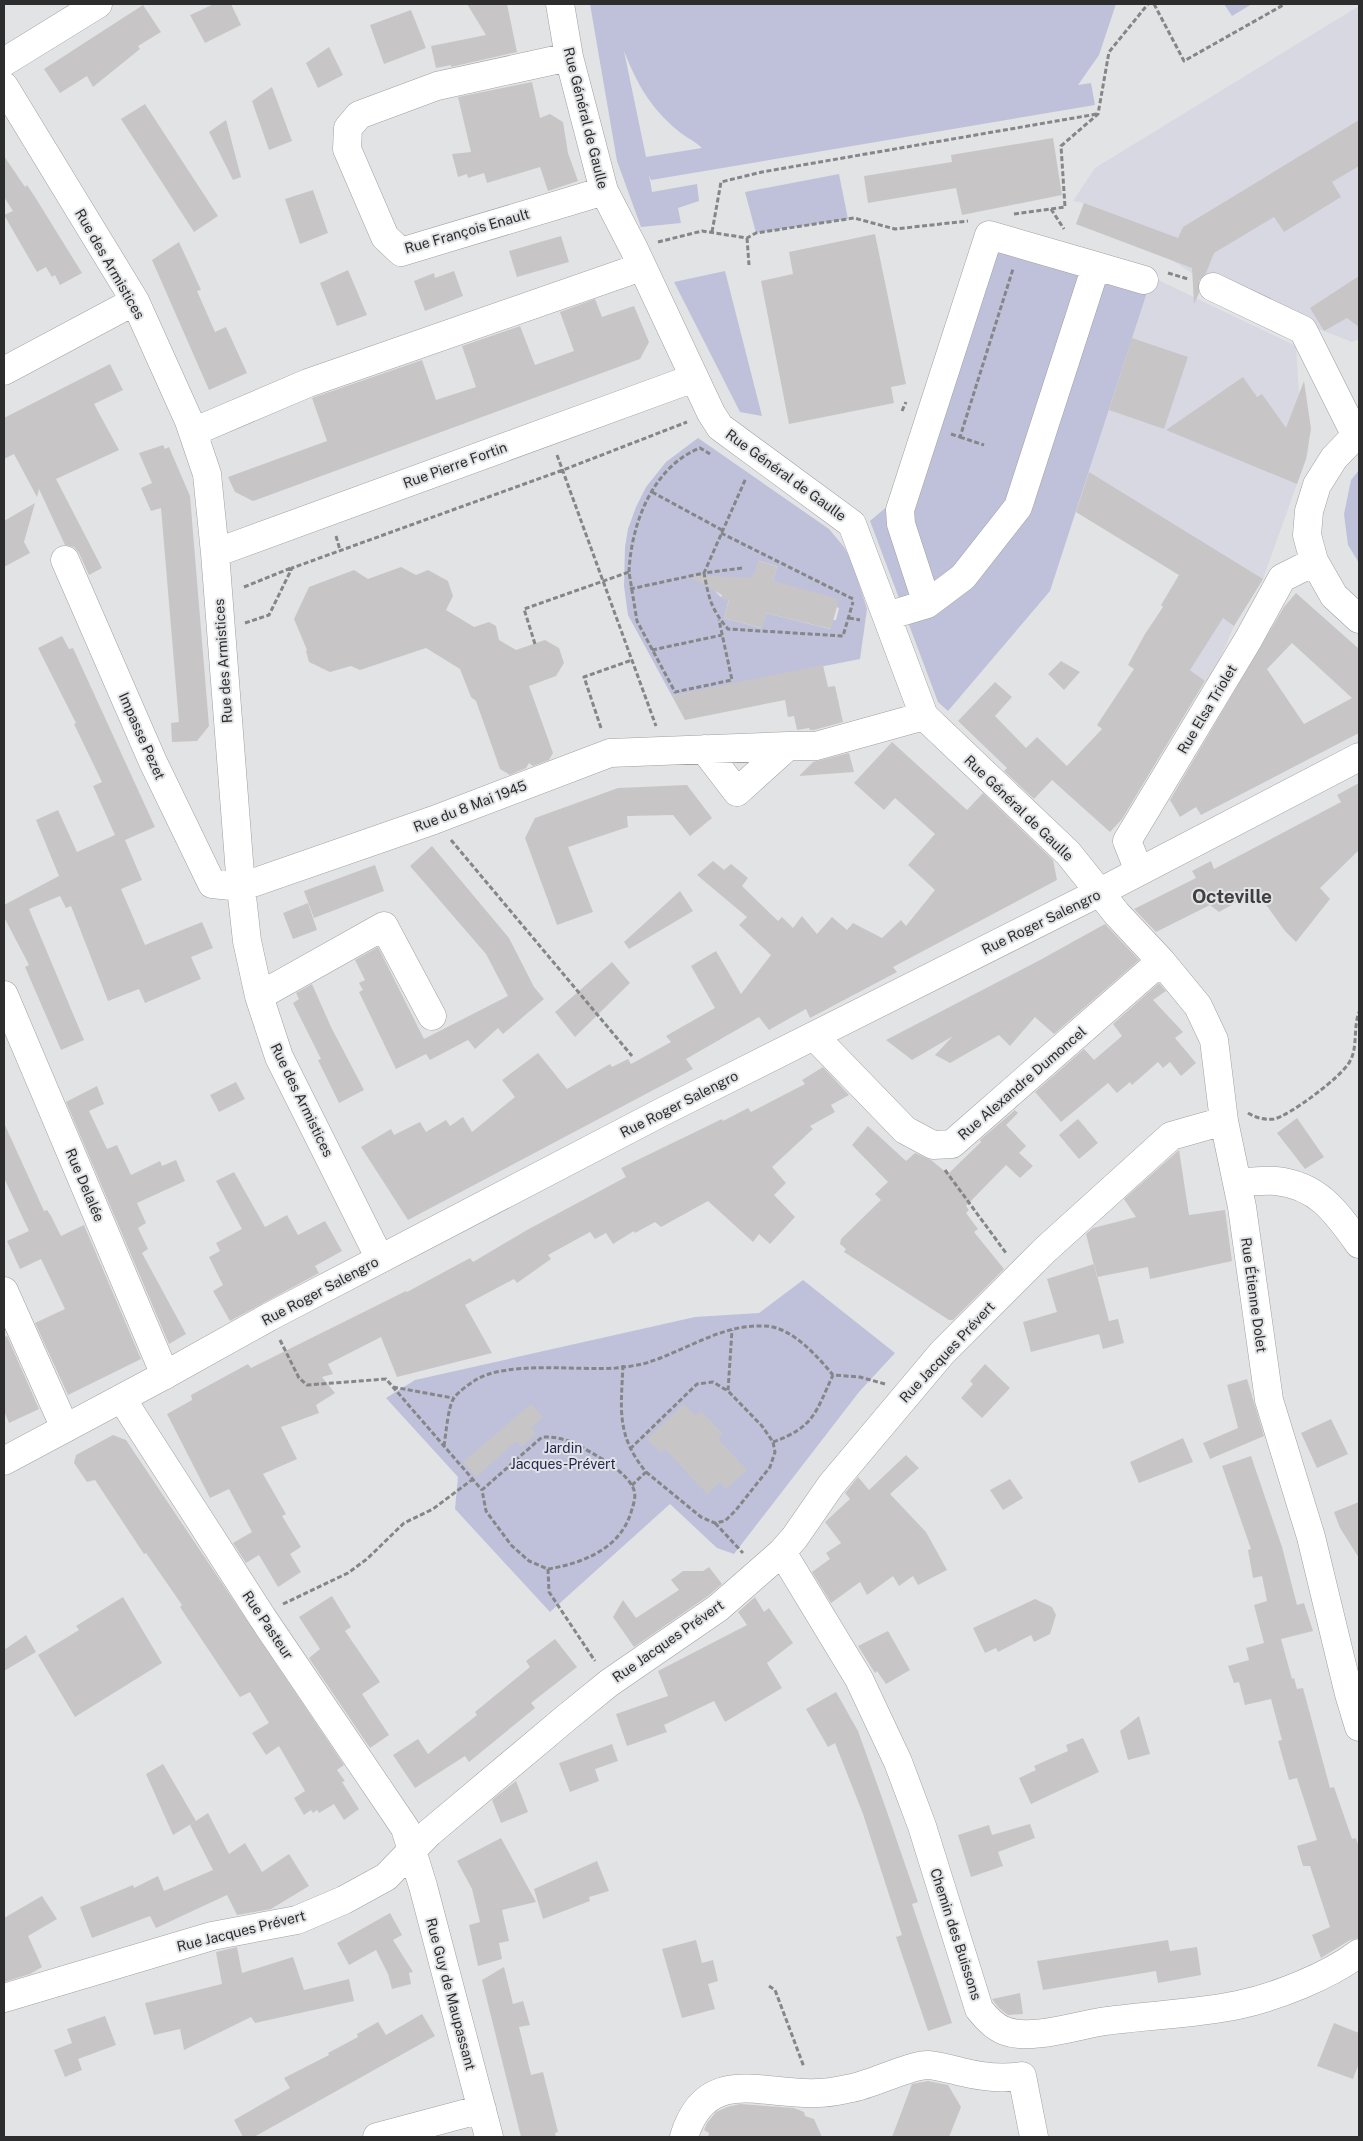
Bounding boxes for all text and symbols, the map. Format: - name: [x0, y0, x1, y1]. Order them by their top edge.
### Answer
- street label: Rue Général de Gaulle: [561, 46, 611, 190]
- street label: Rue des Armistices: [72, 206, 148, 322]
- street label: Rue François Enault: [403, 206, 531, 256]
- street label: Rue Général de Gaulle: [723, 426, 849, 524]
- street label: Rue Pierre Fortin: [401, 439, 509, 491]
- street label: Rue des Armistices: [211, 598, 235, 724]
- street label: Rue Elsa Triolet: [1174, 662, 1240, 756]
- street label: Impasse Pezet: [116, 690, 168, 782]
- street label: Rue Général de Gaulle: [961, 752, 1077, 864]
- street label: Rue du 8 Mai 1945: [411, 777, 529, 835]
- district label: Octeville: [1192, 885, 1272, 907]
- street label: Rue Roger Salengro: [979, 886, 1103, 958]
- street label: Rue Alexandre Dumoncel: [955, 1023, 1089, 1143]
- street label: Rue des Armistices: [268, 1041, 336, 1159]
- street label: Rue Roger Salengro: [617, 1067, 741, 1141]
- street label: Rue Delalée: [62, 1146, 108, 1224]
- street label: Rue Étienne Dolet: [1238, 1236, 1271, 1353]
- street label: Rue Roger Salengro: [259, 1253, 381, 1329]
- street label: Rue Jacques Prévert: [896, 1298, 998, 1406]
- park label: Jardin Jacques-Prévert: [510, 1440, 616, 1472]
- street label: Rue Pasteur: [239, 1588, 297, 1662]
- street label: Rue Jacques Prévert: [609, 1597, 727, 1685]
- street label: Chemin des Buissons: [927, 1866, 985, 2002]
- street label: Rue Jacques Prévert: [175, 1907, 307, 1955]
- street label: Rue Guy de Maupassant: [423, 1916, 479, 2072]

